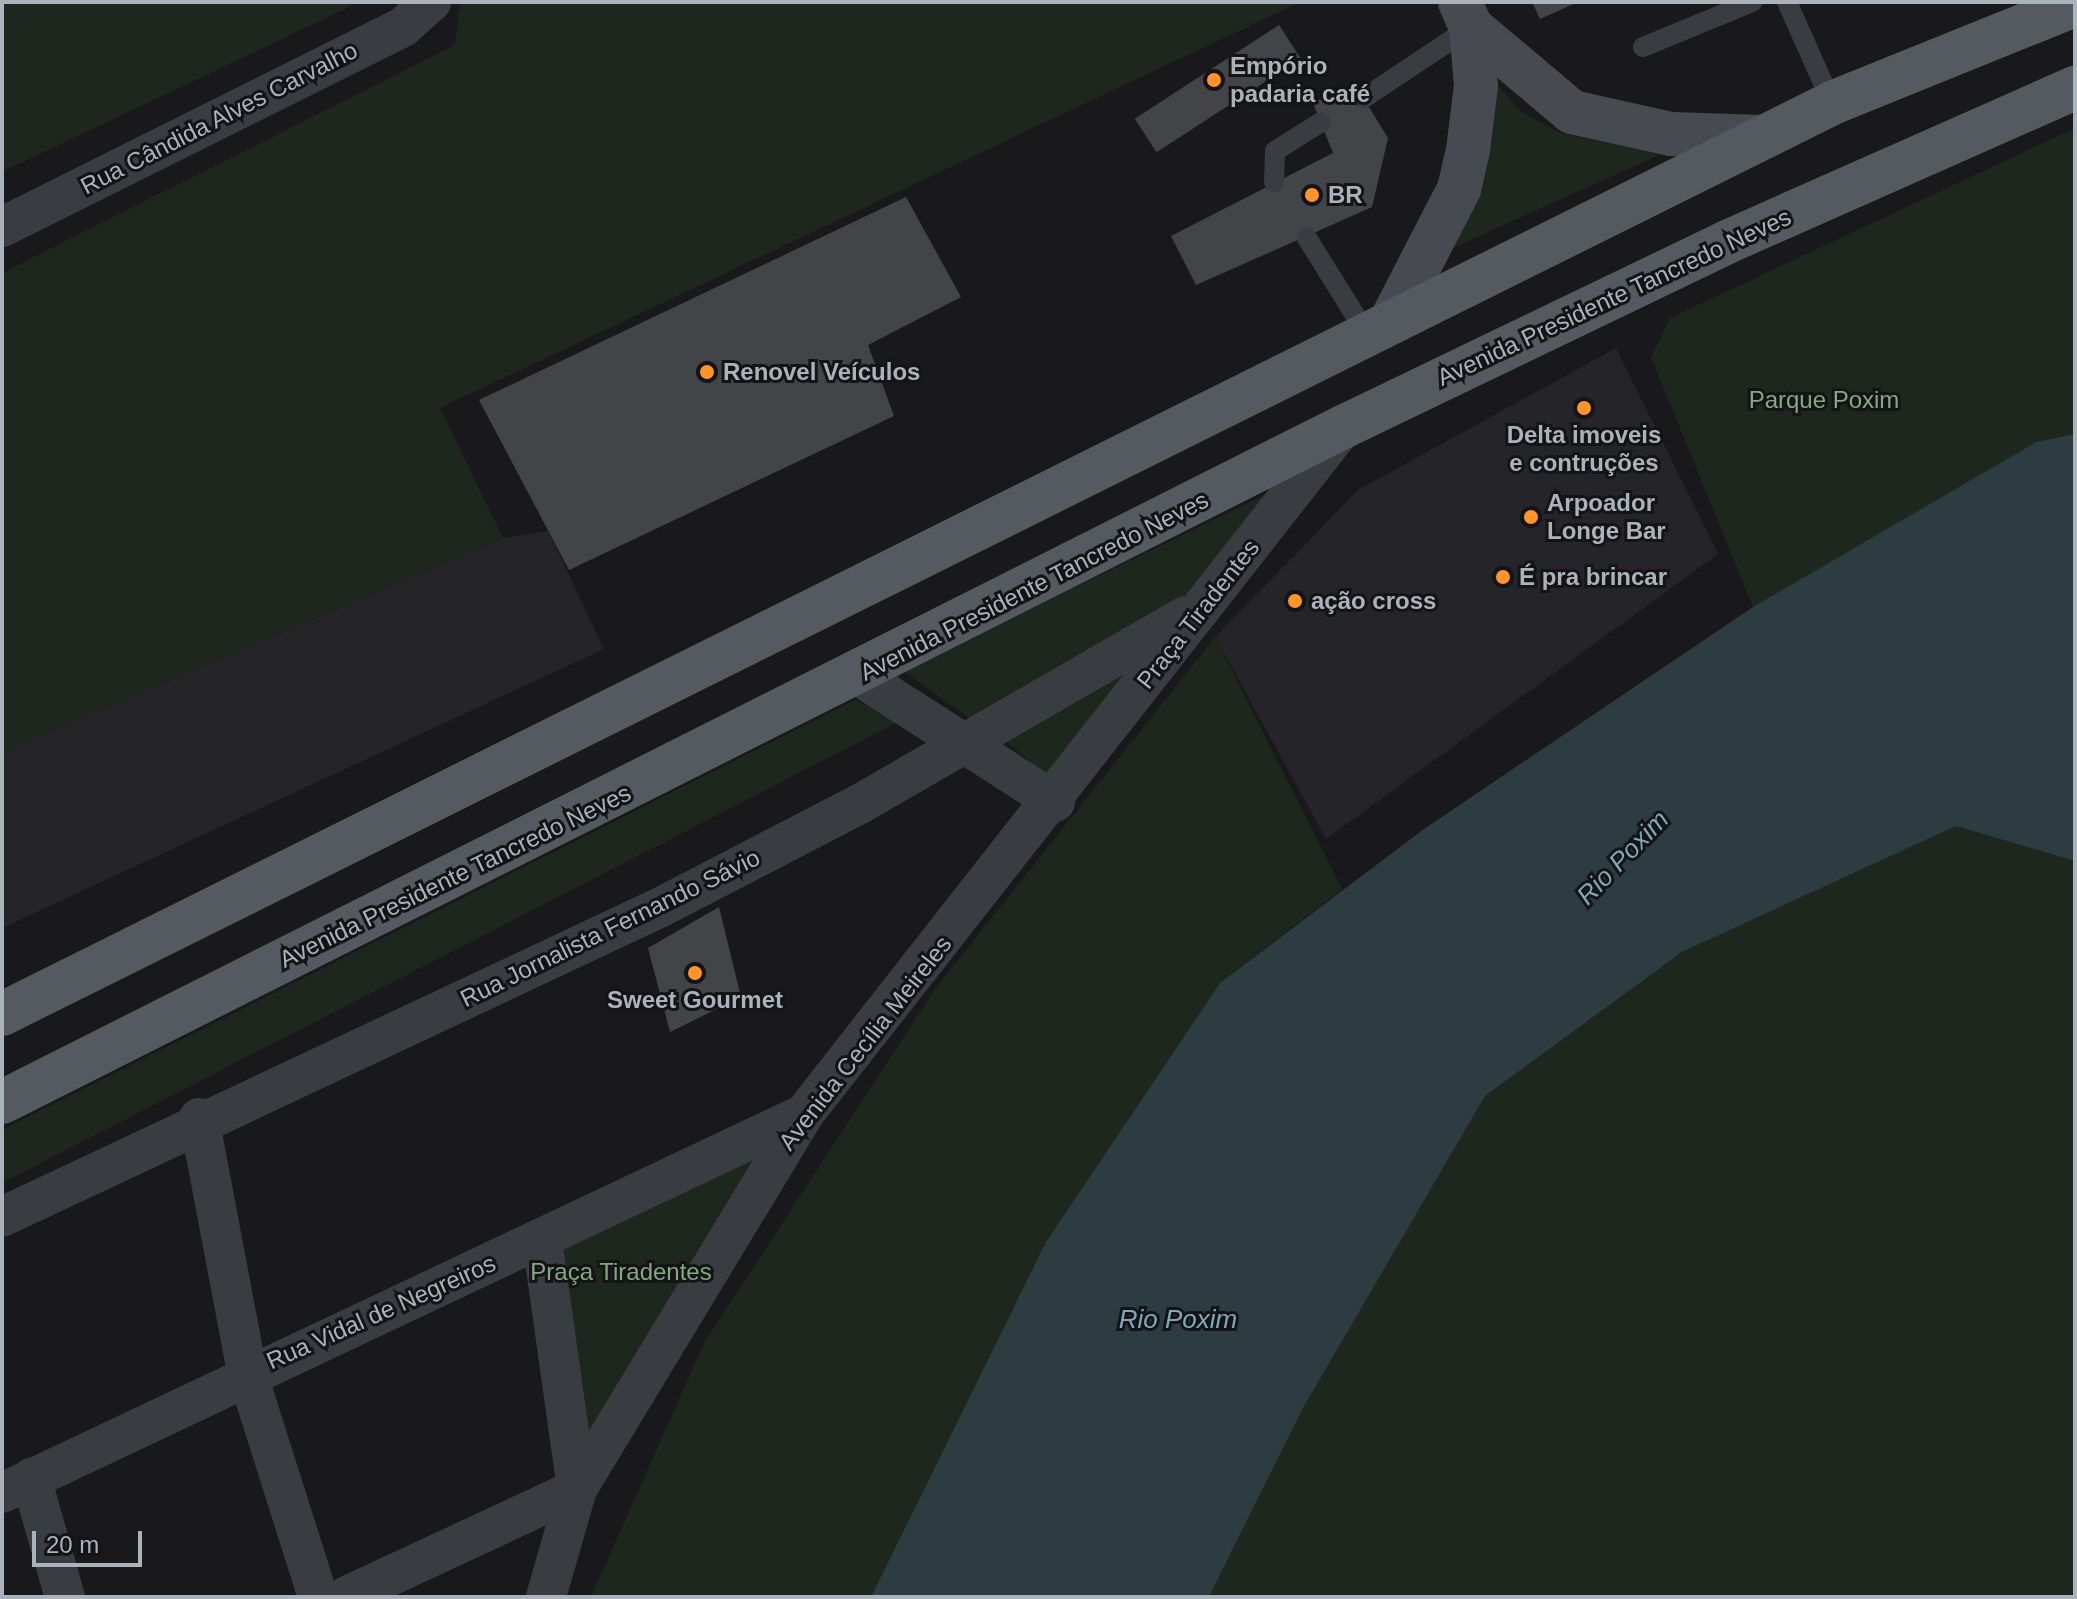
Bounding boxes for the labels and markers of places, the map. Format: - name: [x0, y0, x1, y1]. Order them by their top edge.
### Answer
- place label: Empório padaria café: [1230, 52, 1370, 108]
- marker: Empório padaria café: [1205, 71, 1223, 89]
- place label: BR: [1328, 181, 1363, 209]
- marker: BR: [1303, 186, 1321, 204]
- place label: Renovel Veículos: [723, 358, 920, 386]
- marker: Renovel Veículos: [698, 363, 716, 381]
- marker: Delta imoveis e contruções: [1575, 399, 1593, 417]
- place label: Delta imoveis e contruções: [1507, 421, 1661, 477]
- place label: Arpoador Longe Bar: [1547, 489, 1666, 545]
- marker: Arpoador Longe Bar: [1522, 508, 1540, 526]
- place label: É pra brincar: [1519, 563, 1667, 591]
- marker: É pra brincar: [1494, 568, 1512, 586]
- place label: ação cross: [1311, 587, 1436, 615]
- marker: ação cross: [1286, 592, 1304, 610]
- marker: Sweet Gourmet: [686, 964, 704, 982]
- place label: Sweet Gourmet: [607, 986, 783, 1014]

